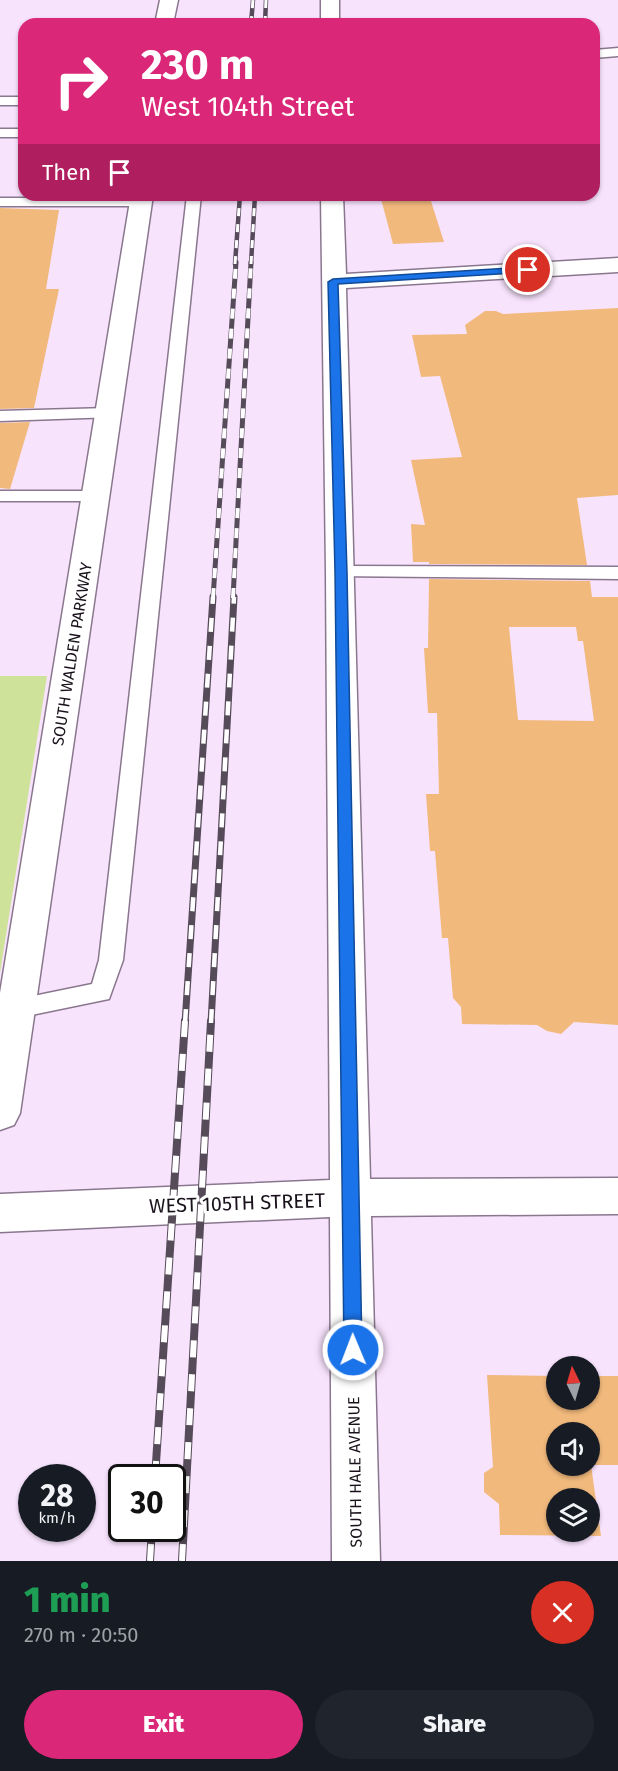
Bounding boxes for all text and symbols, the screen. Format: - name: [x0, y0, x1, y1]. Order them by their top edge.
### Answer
- text: 230 m: [141, 40, 254, 90]
- icon: right: [42, 42, 120, 120]
- text: West 104th Street: [141, 91, 354, 123]
- icon: arrive: [103, 156, 136, 189]
- text: Then: [42, 159, 91, 186]
- pin: [502, 244, 553, 295]
- icon: arrive: [511, 253, 544, 286]
- street label: SOUTH WALDEN PARKWAY: [48, 561, 96, 747]
- street label: WEST 105TH STREET: [149, 1188, 326, 1218]
- position arrow: [321, 1318, 385, 1382]
- north arrow: [546, 1356, 600, 1410]
- map controls: [546, 1356, 600, 1542]
- street label: SOUTH HALE AVENUE: [344, 1396, 366, 1548]
- button: sound: [546, 1422, 600, 1476]
- speed limit sign: 30: [108, 1464, 186, 1542]
- text: 28: [41, 1478, 73, 1514]
- button: layers: [546, 1488, 600, 1542]
- text: km/h: [38, 1509, 76, 1527]
- text: 1 min: [24, 1578, 110, 1622]
- button: close: [531, 1581, 594, 1644]
- text: 270 m · 20:50: [24, 1623, 138, 1647]
- button: Exit: [24, 1690, 303, 1759]
- button: Share: [315, 1690, 594, 1759]

